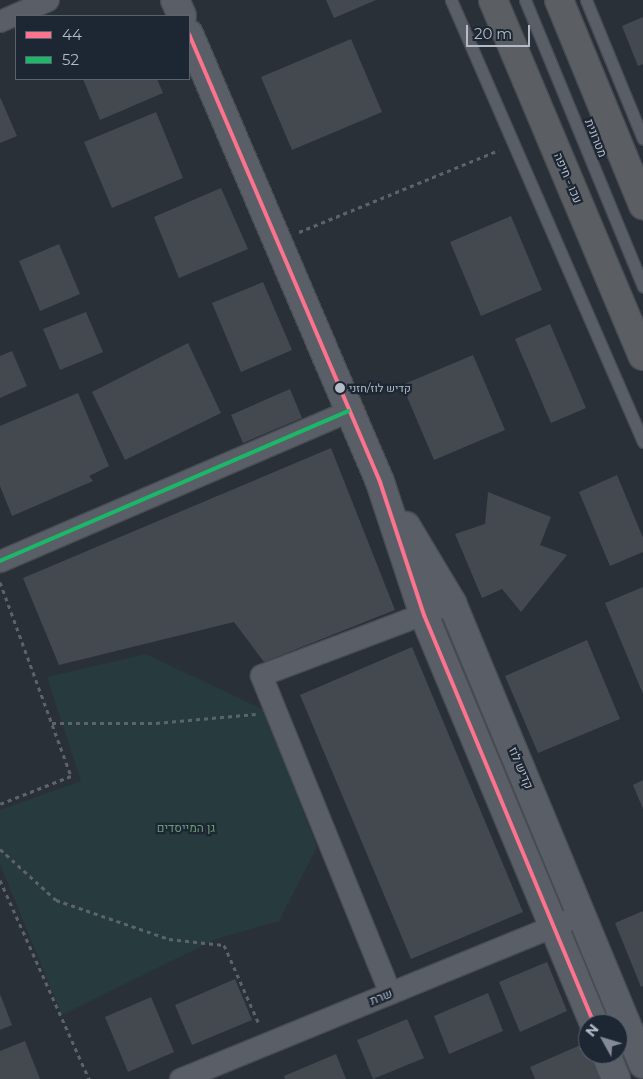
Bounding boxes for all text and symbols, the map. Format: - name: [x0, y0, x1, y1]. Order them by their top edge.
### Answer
- legend: [15, 15, 190, 80]
- scale bar: [468, 15, 532, 47]
- text: 20 m: [474, 24, 512, 43]
- text: 44: [62, 25, 82, 44]
- text: 52: [62, 50, 79, 69]
- street label: מטרונית: [582, 117, 610, 159]
- street label: עכו - חיפה: [551, 151, 585, 205]
- place label: קדיש לוז/חזני: [349, 381, 411, 395]
- marker: קדיש לוז/חזני: [335, 383, 345, 393]
- street label: קדיש לוז: [506, 745, 536, 791]
- park label: גן המייסדים: [157, 821, 215, 835]
- street label: שרת: [368, 986, 394, 1008]
- north arrow: [578, 1014, 628, 1064]
- text: N: [582, 1020, 603, 1040]

